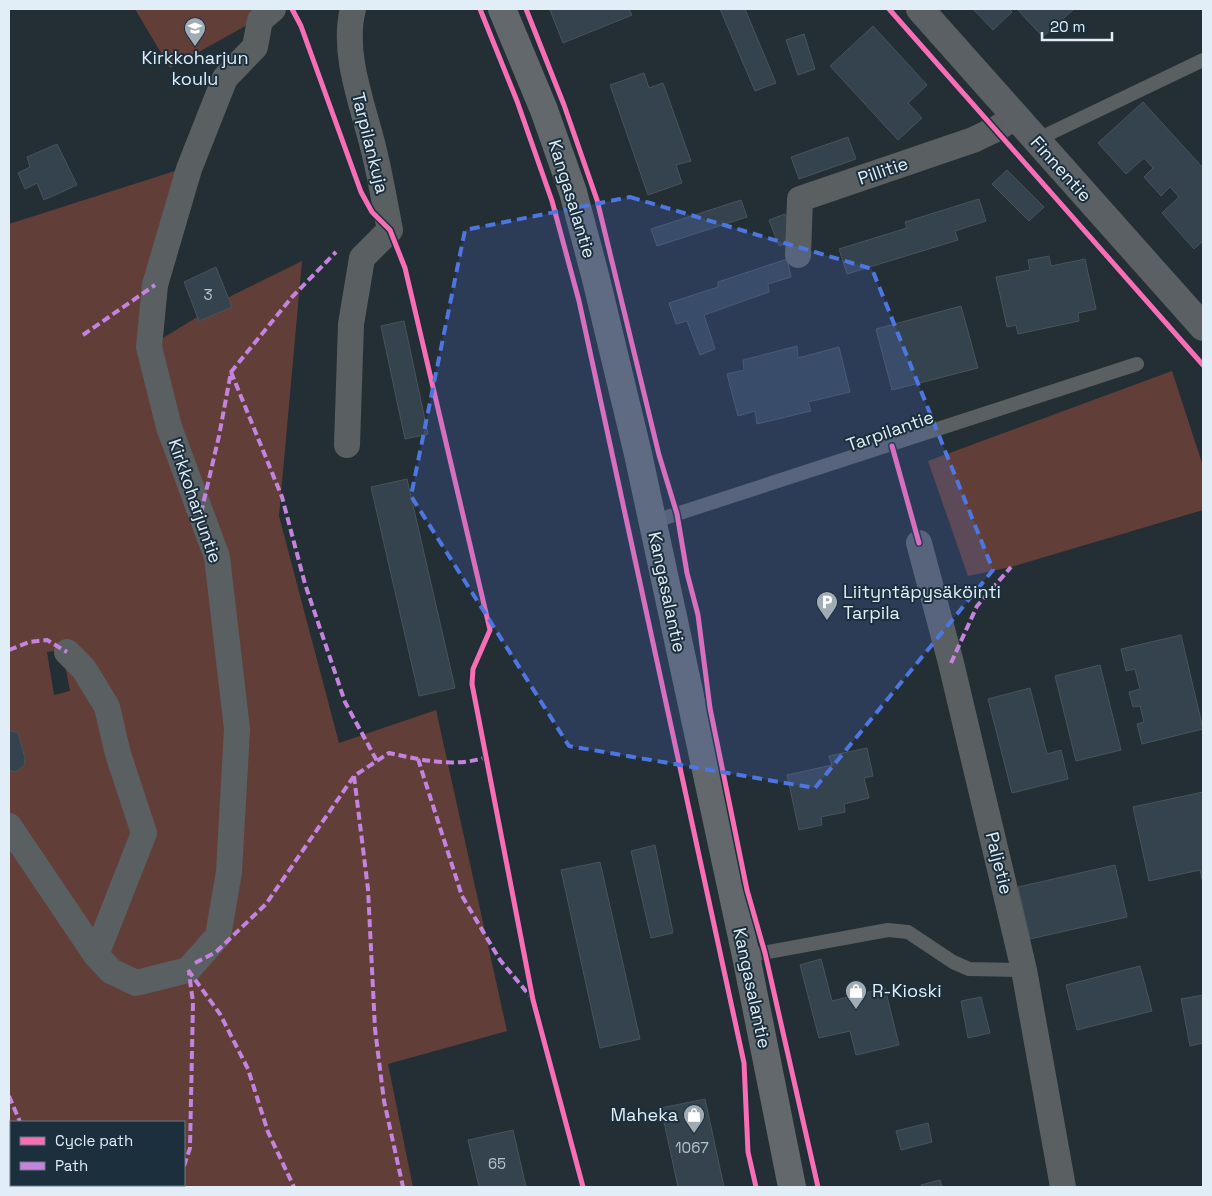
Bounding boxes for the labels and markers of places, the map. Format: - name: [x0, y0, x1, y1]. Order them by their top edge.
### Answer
- school or university icon: Kirkkoharjun koulu: [183, 16, 207, 47]
- place label: Kirkkoharjun koulu: [142, 46, 248, 90]
- place label: Liityntäpysäköinti Tarpila: [843, 580, 1001, 624]
- parking icon: Liityntäpysäköinti Tarpila: [815, 590, 839, 621]
- shop icon: R-Kioski: [844, 979, 868, 1010]
- place label: R-Kioski: [872, 979, 942, 1002]
- place label: Maheka: [611, 1103, 678, 1126]
- shop icon: Maheka: [682, 1103, 706, 1134]

